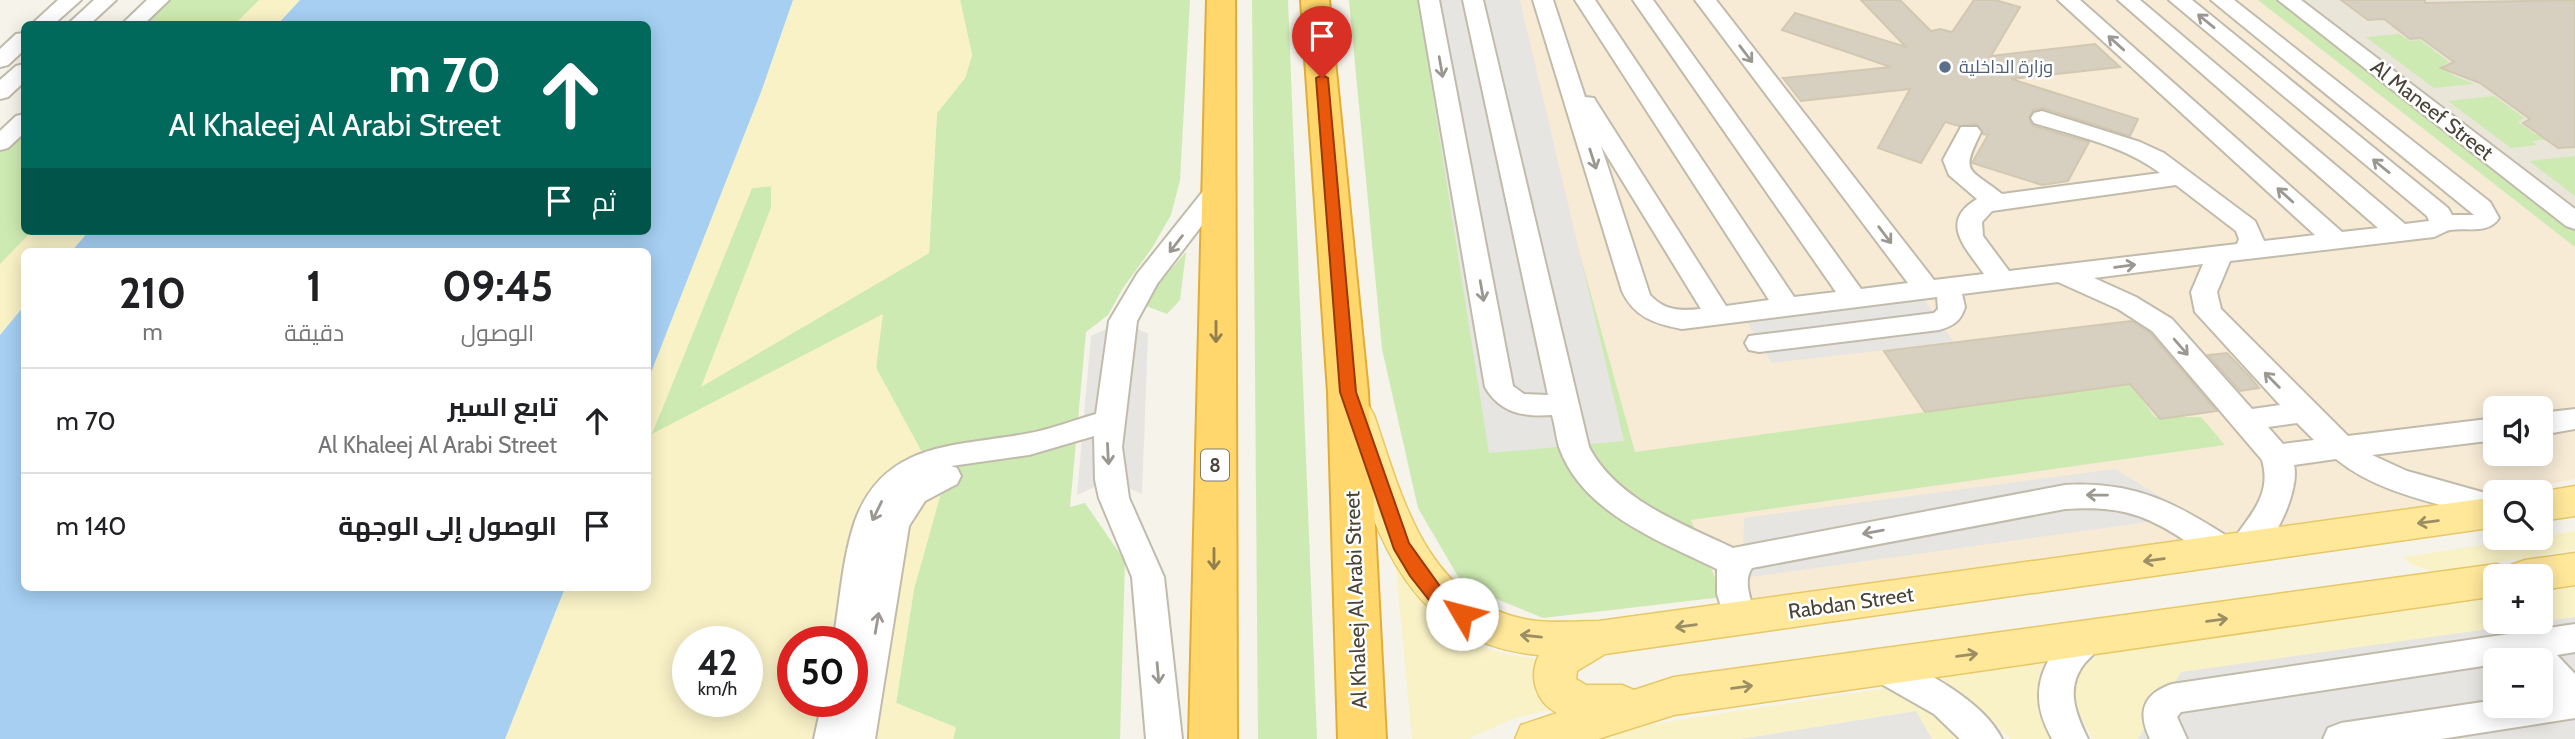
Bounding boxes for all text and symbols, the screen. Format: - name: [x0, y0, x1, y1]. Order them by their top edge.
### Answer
- pin: [1292, 6, 1352, 78]
- one-way arrow: [2197, 14, 2215, 29]
- icon: arrive: [1303, 17, 1341, 55]
- one-way arrow: [2107, 35, 2125, 51]
- one-way arrow: [1739, 44, 1754, 63]
- text: 70 m: [388, 45, 501, 104]
- icon: ahead: [525, 49, 616, 140]
- street label: Al Maneef Street: [2366, 54, 2498, 165]
- one-way arrow: [1435, 55, 1448, 78]
- place label: وزارة الداخلية: [1959, 56, 2053, 78]
- marker: وزارة الداخلية: [1937, 59, 1953, 75]
- text: Al Khaleej Al Arabi Street: [169, 105, 501, 144]
- one-way arrow: [1587, 147, 1600, 169]
- one-way arrow: [2373, 158, 2391, 174]
- icon: arrive: [540, 182, 578, 220]
- text: ثم: [592, 186, 616, 218]
- one-way arrow: [2276, 187, 2294, 203]
- one-way arrow: [1877, 225, 1892, 244]
- one-way arrow: [1168, 235, 1183, 253]
- text: 1: [306, 260, 322, 312]
- text: 09:45: [442, 260, 553, 312]
- one-way arrow: [2113, 260, 2135, 273]
- text: 210: [119, 267, 186, 319]
- one-way arrow: [1476, 279, 1489, 302]
- text: m: [143, 318, 163, 346]
- text: دقيقة: [284, 319, 344, 347]
- text: الوصول: [461, 319, 534, 347]
- one-way arrow: [1209, 320, 1223, 343]
- one-way arrow: [2173, 338, 2190, 355]
- one-way arrow: [2264, 371, 2281, 388]
- text: تابع السير: [448, 391, 557, 423]
- map controls: [2483, 396, 2553, 718]
- button: sound: [2483, 396, 2553, 466]
- icon: ahead: [578, 402, 616, 440]
- text: 70 m: [56, 405, 116, 437]
- text: Al Khaleej Al Arabi Street: [318, 431, 557, 459]
- one-way arrow: [1102, 442, 1115, 465]
- road number: 8: [1201, 450, 1229, 480]
- button: search: [2483, 480, 2553, 550]
- one-way arrow: [2086, 488, 2109, 502]
- street label: Al Khaleej Al Arabi Street: [1339, 491, 1373, 709]
- one-way arrow: [869, 500, 883, 521]
- icon: arrive: [578, 507, 616, 545]
- text: 140 m: [56, 510, 126, 542]
- text: الوصول إلى الوجهة: [338, 510, 557, 542]
- one-way arrow: [2417, 516, 2440, 529]
- one-way arrow: [1862, 525, 1885, 539]
- one-way arrow: [1207, 548, 1221, 571]
- one-way arrow: [2143, 554, 2166, 567]
- button: +: [2483, 564, 2553, 634]
- position arrow: [1425, 577, 1499, 651]
- street label: Rabdan Street: [1787, 581, 1915, 624]
- one-way arrow: [871, 613, 884, 635]
- one-way arrow: [2205, 613, 2227, 626]
- one-way arrow: [1675, 619, 1698, 632]
- speed limit sign: 50: [777, 626, 868, 717]
- one-way arrow: [1520, 629, 1543, 642]
- text: 42: [697, 641, 738, 684]
- one-way arrow: [1955, 648, 1978, 661]
- button: −: [2483, 648, 2553, 718]
- one-way arrow: [1152, 662, 1165, 684]
- text: km/h: [698, 678, 737, 700]
- one-way arrow: [1730, 680, 1753, 693]

